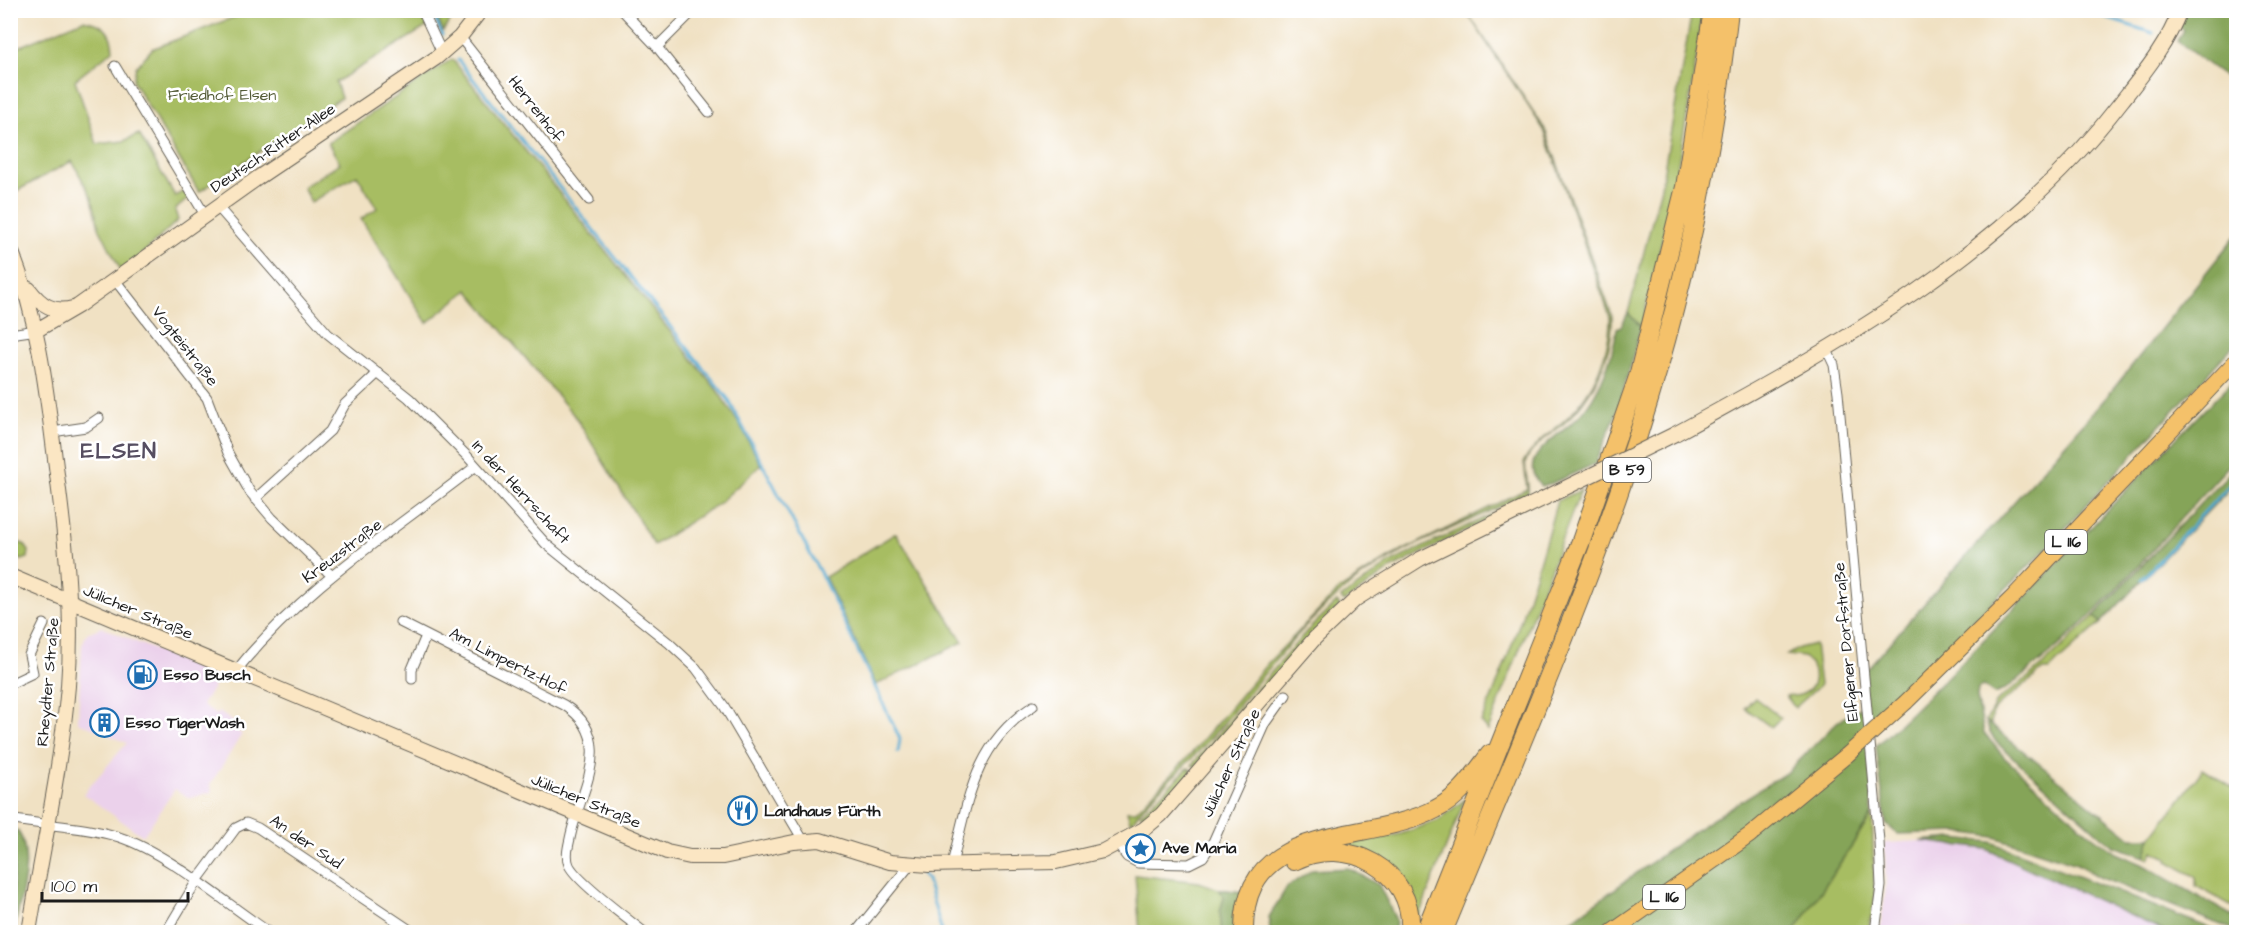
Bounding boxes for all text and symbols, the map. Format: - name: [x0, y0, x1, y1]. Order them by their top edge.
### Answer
- street label: Herrenhof: [503, 71, 569, 147]
- park label: Friedhof Elsen: [168, 84, 276, 106]
- street label: Deutsch-Ritter-Allee: [206, 98, 340, 198]
- street label: Vogteistraße: [146, 301, 224, 392]
- street label: In der Herrschaft: [467, 435, 575, 549]
- district label: ELSEN: [81, 436, 157, 467]
- road number: B 59: [1603, 458, 1651, 482]
- street label: Kreuzstraße: [298, 514, 387, 588]
- road number: L 116: [2045, 530, 2087, 554]
- street label: Elfgener Dorfstraße: [1828, 561, 1865, 722]
- street label: Jülicher Straße: [80, 579, 197, 645]
- street label: Rheydter Straße: [31, 616, 66, 747]
- street label: Am Limpertz-Hof: [446, 622, 571, 700]
- fuel station icon: Esso Busch: [127, 659, 159, 691]
- place label: Esso Busch: [164, 664, 252, 686]
- street label: Jülicher Straße: [1196, 705, 1266, 821]
- building icon: Esso TigerWash: [89, 707, 121, 739]
- place label: Esso TigerWash: [126, 712, 245, 736]
- street label: Jülicher Straße: [528, 768, 645, 834]
- restaurant icon: Landhaus Fürth: [727, 795, 759, 827]
- place label: Landhaus Fürth: [764, 800, 882, 822]
- street label: An der Sud: [265, 810, 347, 874]
- place icon: Ave Maria: [1125, 832, 1157, 864]
- place label: Ave Maria: [1162, 837, 1237, 859]
- scale bar: [42, 865, 188, 903]
- text: 100 m: [51, 874, 97, 899]
- road number: L 116: [1643, 885, 1685, 909]

